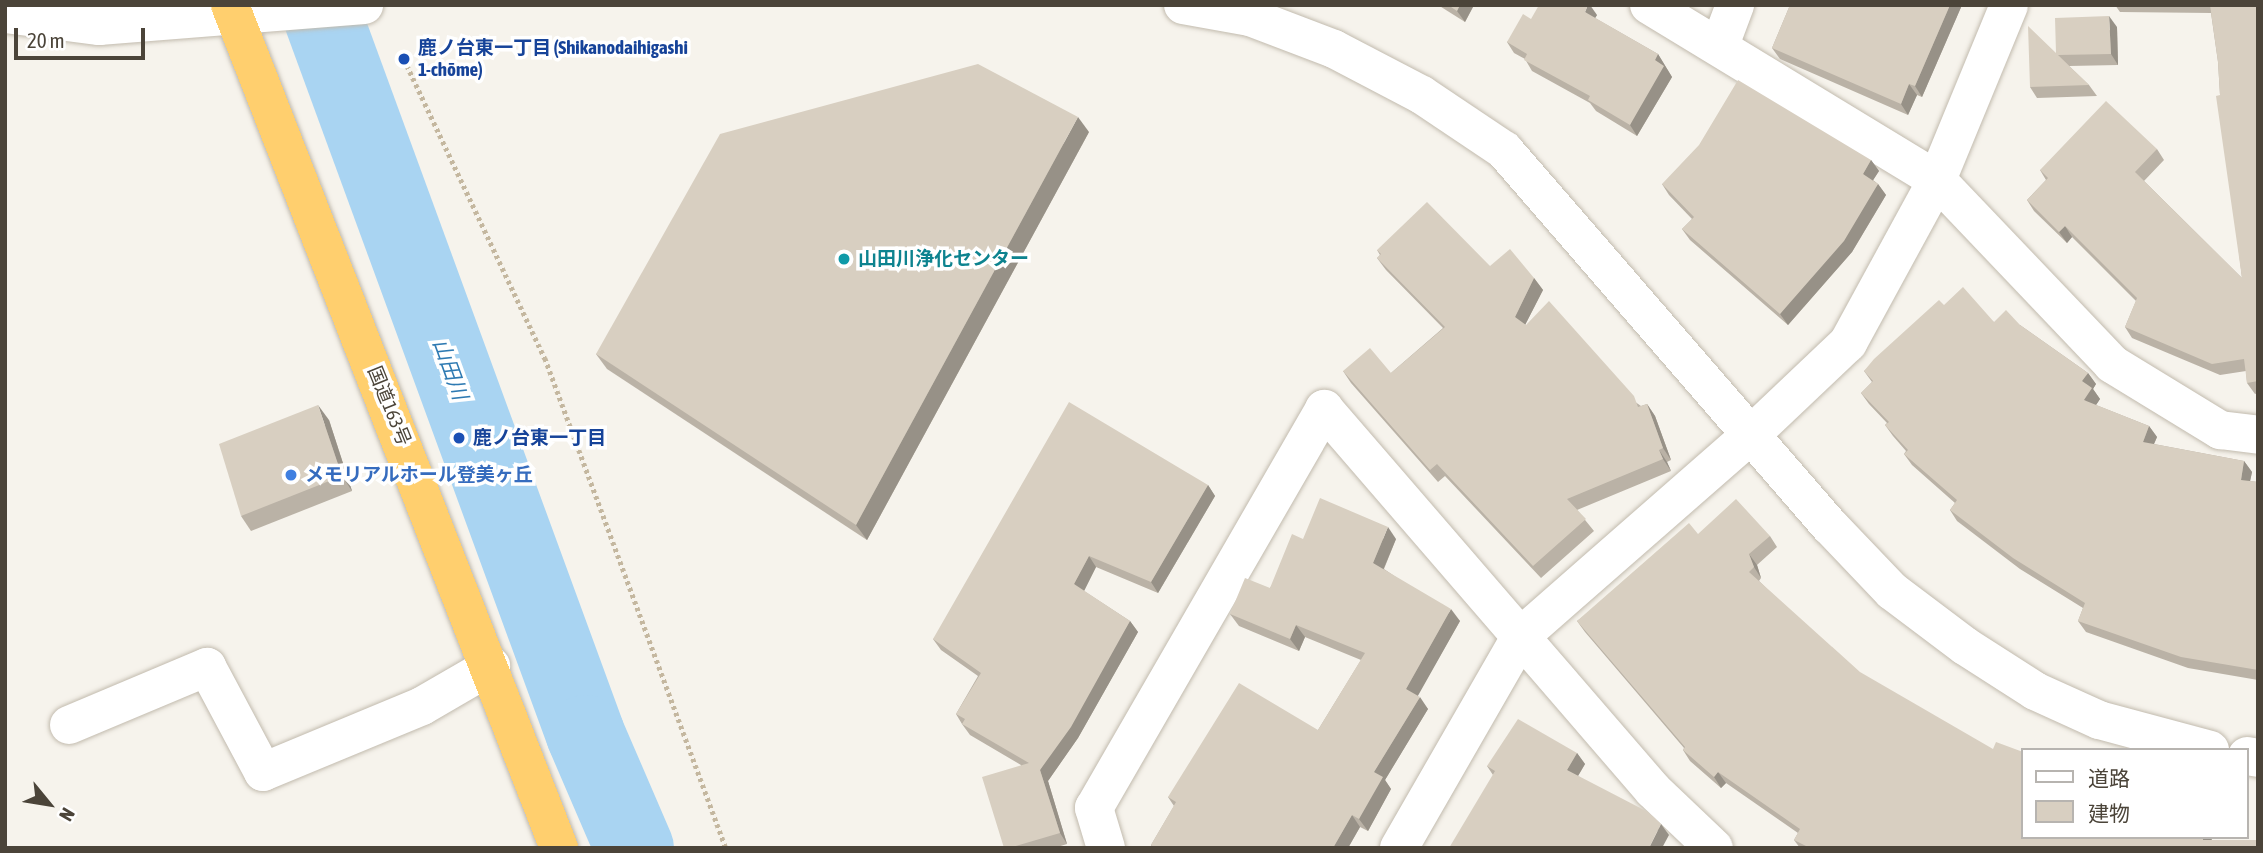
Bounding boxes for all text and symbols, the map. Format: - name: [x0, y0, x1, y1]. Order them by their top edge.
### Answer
- scale bar: [18, 14, 149, 58]
- text: 20 m: [27, 28, 65, 52]
- place label: 鹿ノ台東一丁目 (Shikanodaihigashi 1-chōme): [418, 37, 688, 81]
- marker: 鹿ノ台東一丁目 (Shikanodaihigashi 1-chōme): [396, 51, 412, 67]
- place label: 山田川浄化センター: [858, 248, 1029, 270]
- marker: 山田川浄化センター: [836, 251, 852, 267]
- water label: 山田川: [428, 335, 474, 403]
- street label: 国道163号: [363, 363, 415, 449]
- place label: 鹿ノ台東一丁目: [473, 427, 606, 449]
- marker: 鹿ノ台東一丁目: [451, 430, 467, 446]
- place label: メモリアルホール登美ヶ丘: [305, 464, 533, 486]
- marker: メモリアルホール登美ヶ丘: [283, 467, 299, 483]
- legend: [2022, 748, 2249, 839]
- text: 道路: [2088, 766, 2130, 790]
- north arrow: [14, 769, 84, 839]
- text: 建物: [2088, 801, 2130, 825]
- text: N: [55, 804, 80, 825]

